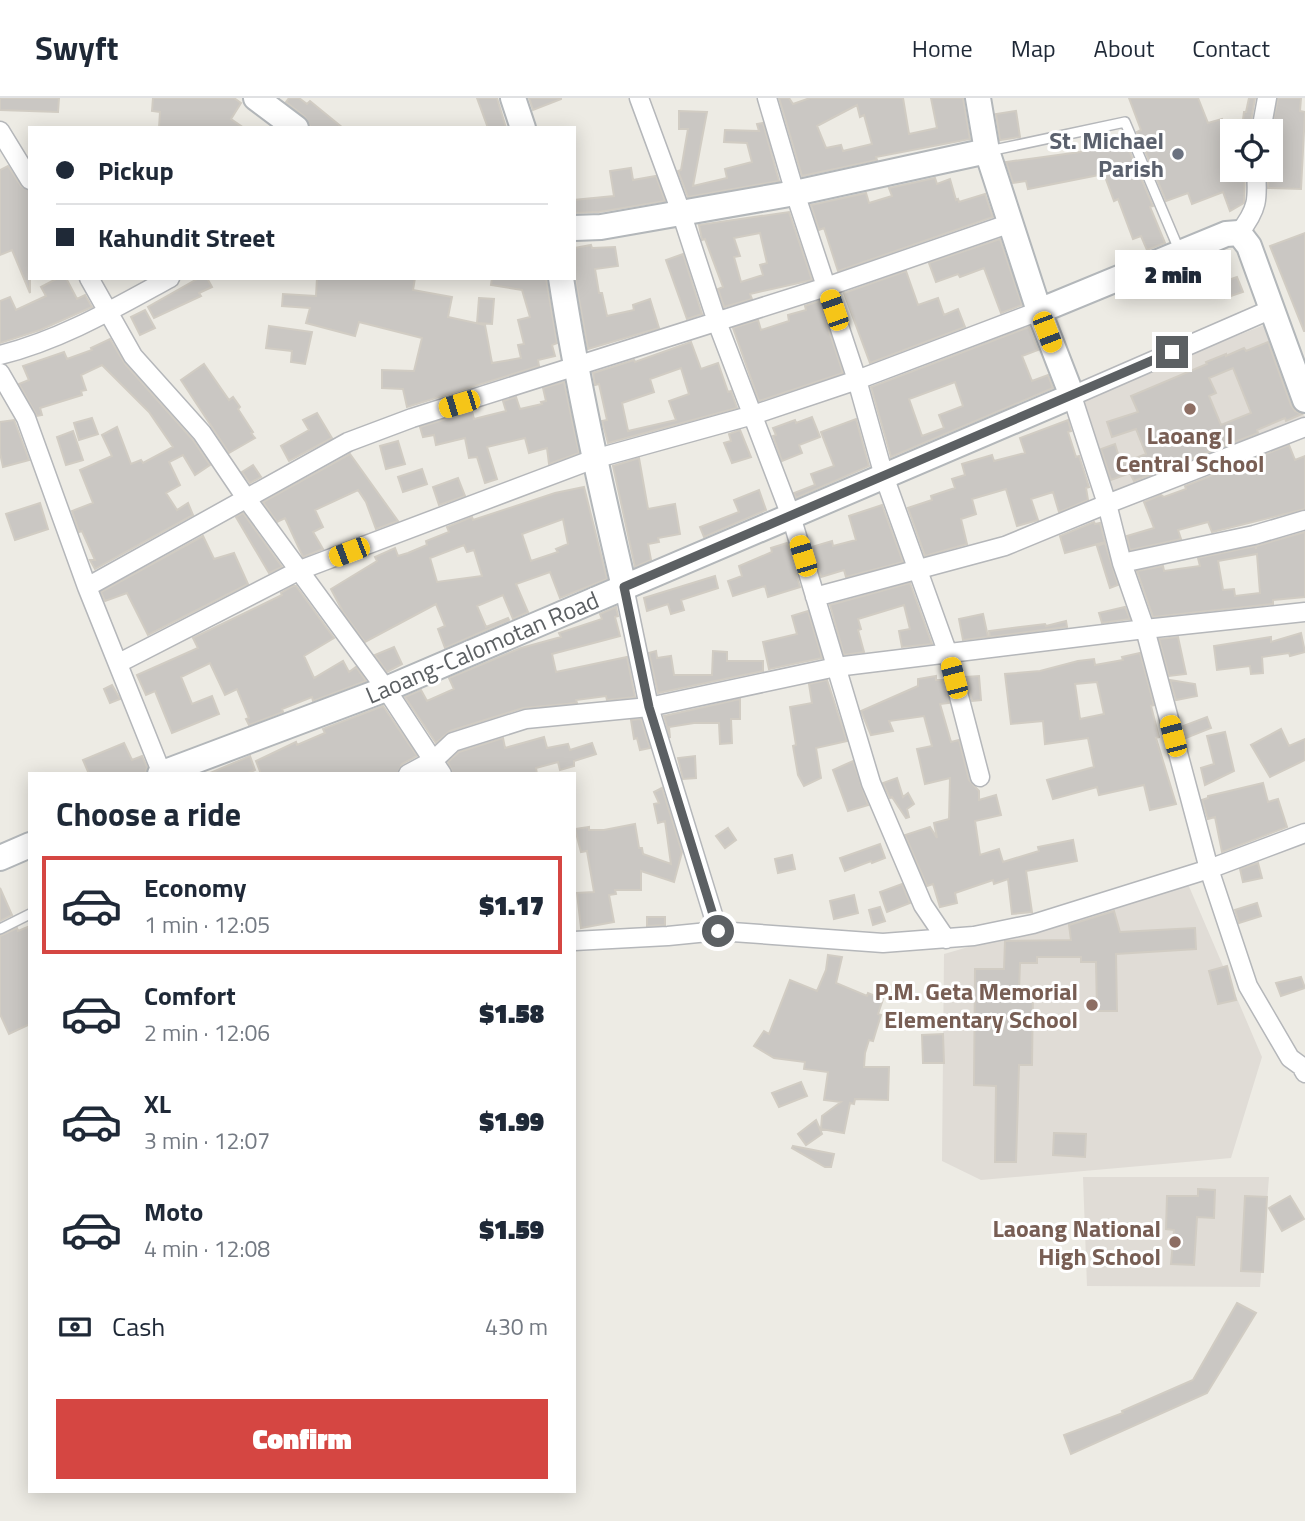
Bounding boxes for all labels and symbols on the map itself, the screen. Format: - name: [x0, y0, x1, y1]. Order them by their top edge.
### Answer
- place label: St. Michael Parish: [1049, 122, 1164, 186]
- marker: St. Michael Parish: [1170, 146, 1186, 162]
- callout: 2 min: [1114, 250, 1230, 300]
- car: [818, 287, 851, 333]
- car: [1030, 309, 1065, 355]
- route end: [1156, 336, 1188, 368]
- car: [436, 388, 483, 420]
- marker: Laoang I Central School: [1182, 401, 1198, 417]
- place label: Laoang I Central School: [1115, 417, 1265, 481]
- car: [787, 533, 820, 579]
- car: [326, 535, 373, 569]
- street label: Laoang-Calomotan Road: [360, 582, 604, 712]
- car: [939, 655, 970, 701]
- car: [1158, 713, 1189, 759]
- route start: [702, 915, 734, 947]
- place label: P.M. Geta Memorial Elementary School: [875, 973, 1078, 1037]
- marker: P.M. Geta Memorial Elementary School: [1084, 997, 1100, 1013]
- place label: Laoang National High School: [992, 1210, 1161, 1274]
- marker: Laoang National High School: [1167, 1234, 1183, 1250]

